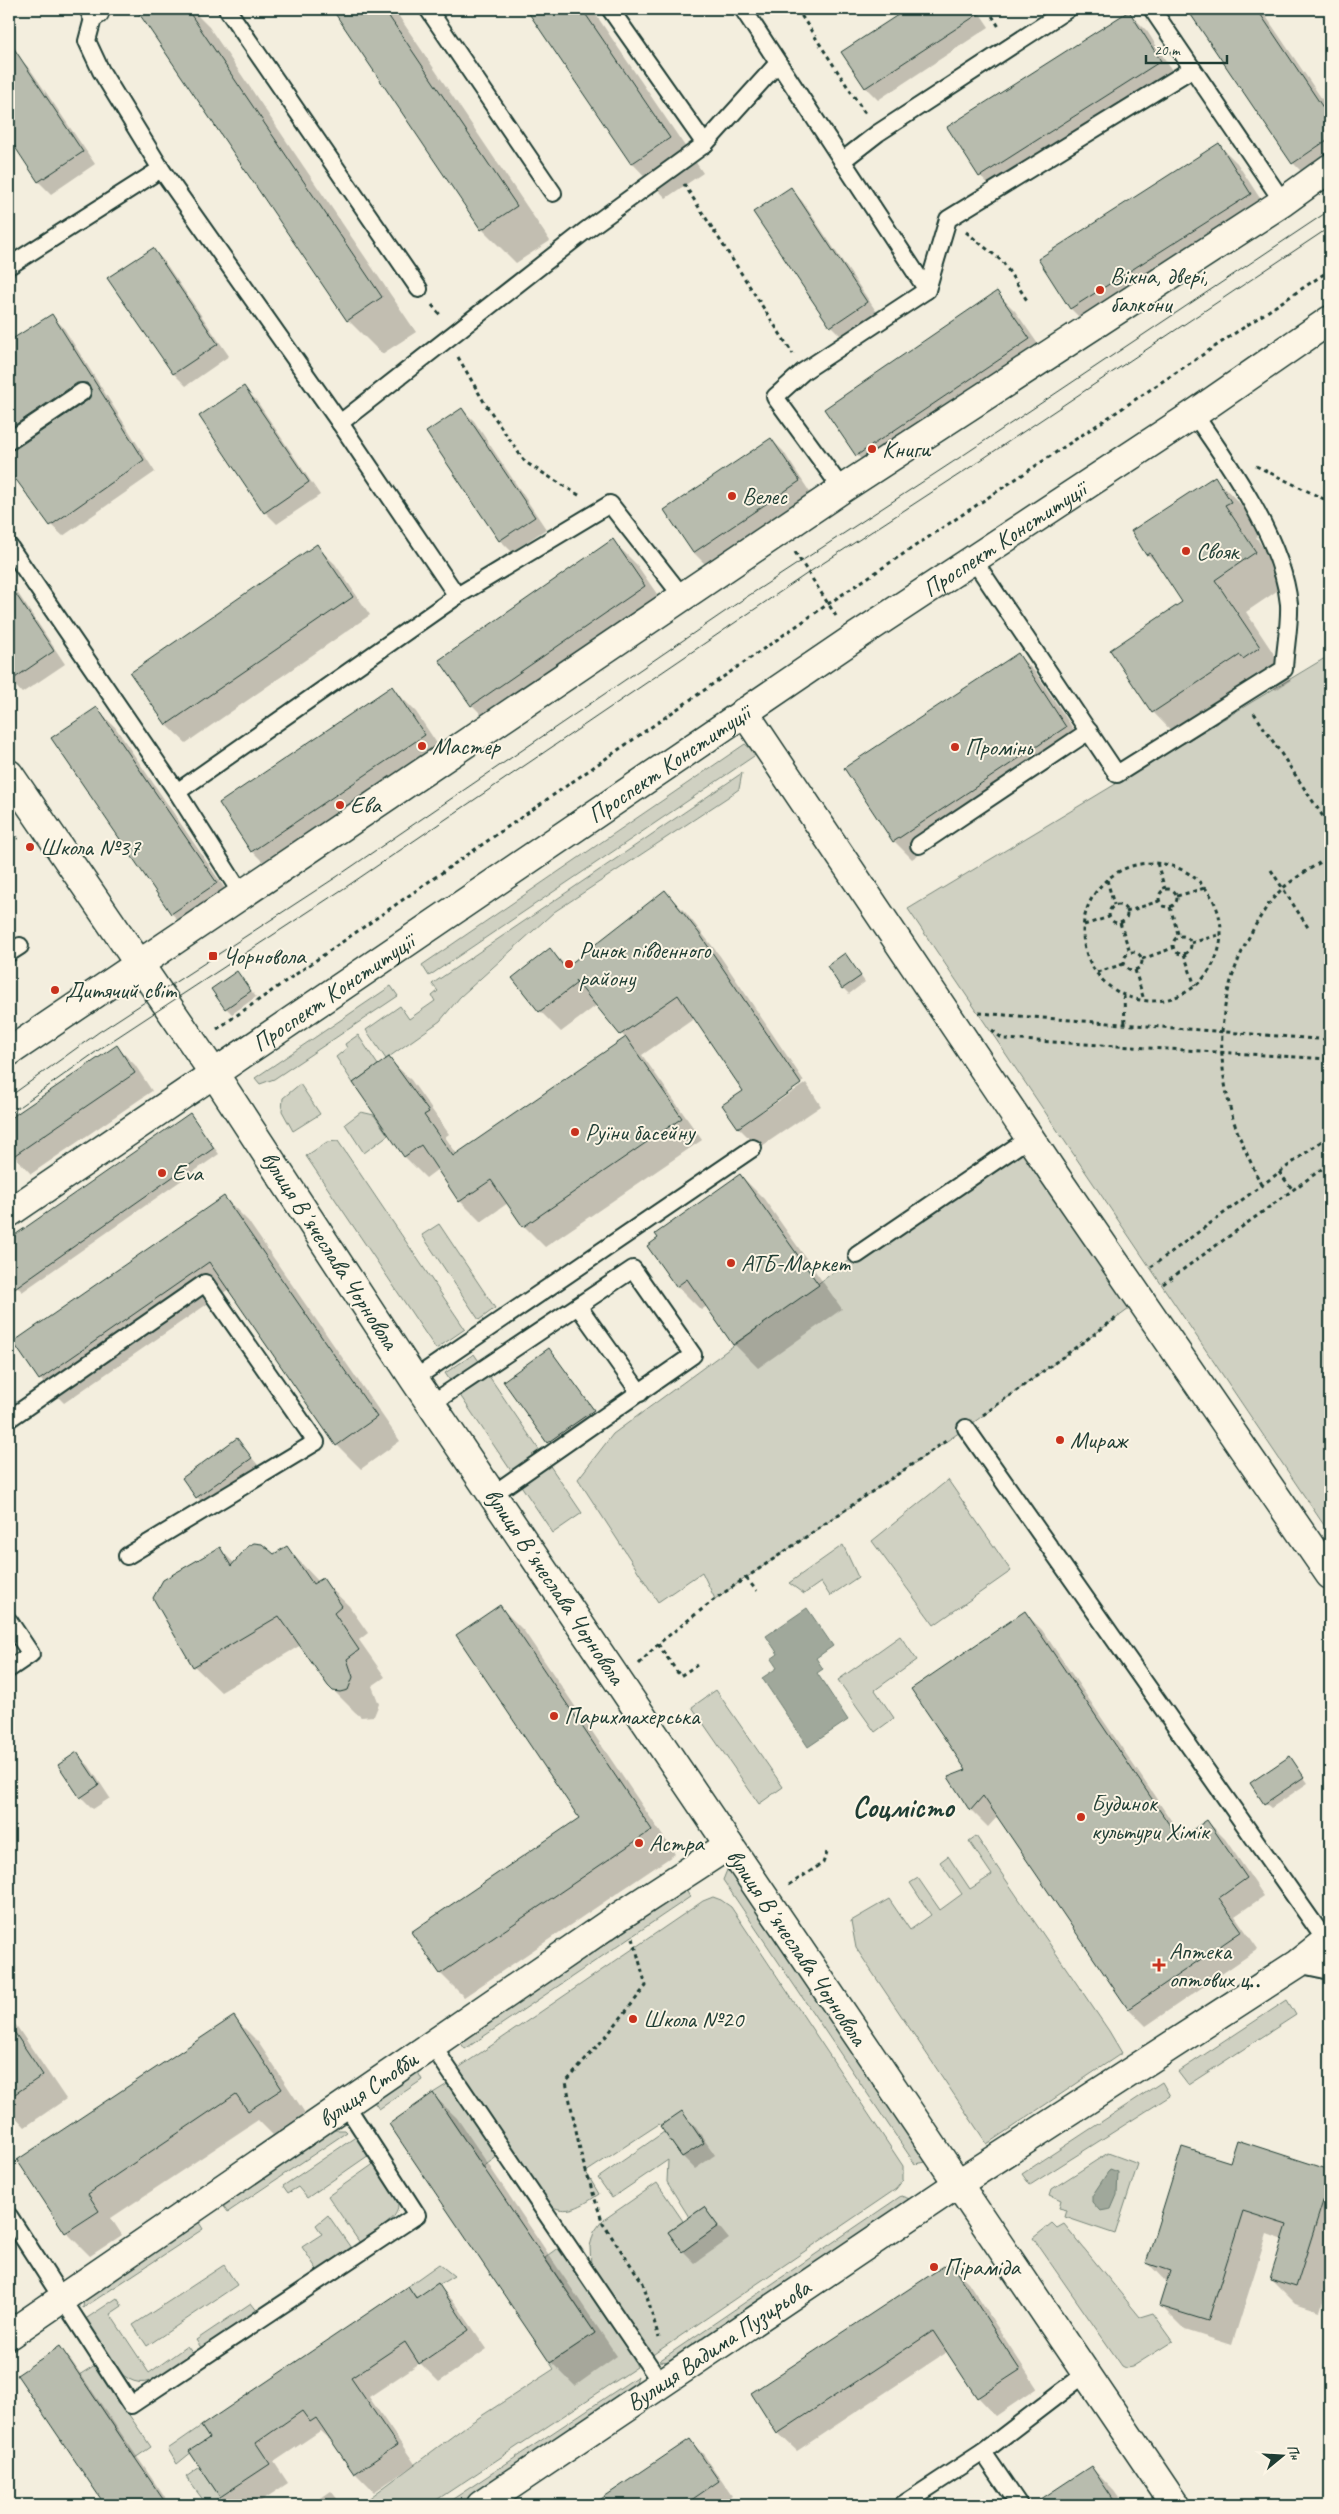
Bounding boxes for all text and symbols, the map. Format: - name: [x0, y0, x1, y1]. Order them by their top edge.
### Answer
- scale bar: [1146, 32, 1228, 64]
- text: 20 m: [1154, 41, 1181, 60]
- place label: Вікна, двері, балкони: [1110, 261, 1208, 319]
- marker: Вікна, двері, балкони: [1094, 284, 1106, 296]
- place label: Книги: [882, 434, 931, 464]
- marker: Книги: [866, 443, 878, 455]
- street label: Проспект Конституції: [917, 472, 1095, 604]
- place label: Велес: [742, 481, 788, 511]
- marker: Велес: [726, 490, 738, 502]
- place label: Свояк: [1196, 536, 1241, 566]
- marker: Свояк: [1180, 545, 1192, 557]
- street label: Проспект Конституції: [582, 696, 759, 830]
- place label: Мастер: [432, 731, 502, 761]
- place label: Промінь: [965, 732, 1033, 762]
- marker: Мастер: [416, 740, 428, 752]
- marker: Промінь: [949, 741, 961, 753]
- place label: Ева: [350, 790, 382, 820]
- marker: Ева: [334, 799, 346, 811]
- place label: Школа №37: [40, 832, 141, 862]
- marker: Школа №37: [24, 841, 36, 853]
- street label: Проспект Конституції: [246, 924, 424, 1058]
- place label: Ринок південного району: [579, 935, 712, 993]
- place label: Чорновола: [223, 941, 307, 971]
- marker: Чорновола: [207, 950, 219, 962]
- marker: Ринок південного району: [563, 958, 575, 970]
- place label: Дитячий світ: [65, 975, 177, 1005]
- marker: Дитячий світ: [49, 984, 61, 996]
- place label: Руїни басейну: [585, 1117, 696, 1147]
- marker: Руїни басейну: [569, 1126, 581, 1138]
- street label: вулиця Вʼячеслава Чорновола: [255, 1145, 406, 1356]
- place label: Eva: [172, 1158, 204, 1188]
- marker: Eva: [156, 1167, 168, 1179]
- place label: АТБ-Маркет: [741, 1248, 851, 1278]
- marker: АТБ-Маркет: [725, 1257, 737, 1269]
- place label: Мираж: [1070, 1425, 1130, 1455]
- marker: Мираж: [1054, 1434, 1066, 1446]
- street label: вулиця Вʼячеслава Чорновола: [478, 1482, 633, 1691]
- place label: Парихмахерська: [564, 1701, 701, 1731]
- marker: Парихмахерська: [548, 1710, 560, 1722]
- place label: Будинок культури Хімік: [1091, 1788, 1211, 1846]
- district label: Соцмісто: [852, 1789, 956, 1826]
- marker: Будинок культури Хімік: [1075, 1811, 1087, 1823]
- place label: Астра: [649, 1828, 705, 1858]
- marker: Астра: [633, 1837, 645, 1849]
- street label: вулиця Вʼячеслава Чорновола: [720, 1843, 875, 2052]
- place label: Аптека оптових ц‥: [1169, 1936, 1261, 1994]
- marker: Аптека оптових ц‥: [1153, 1959, 1165, 1971]
- place label: Школа №20: [643, 2004, 745, 2034]
- marker: Школа №20: [627, 2013, 639, 2025]
- street label: вулиця Стовби: [312, 2044, 424, 2134]
- place label: Піраміда: [944, 2252, 1021, 2282]
- marker: Піраміда: [928, 2261, 940, 2273]
- street label: Вулиця Вадима Пузирьова: [620, 2272, 817, 2418]
- north arrow: [1256, 2432, 1306, 2482]
- text: Пн: [1284, 2443, 1304, 2462]

